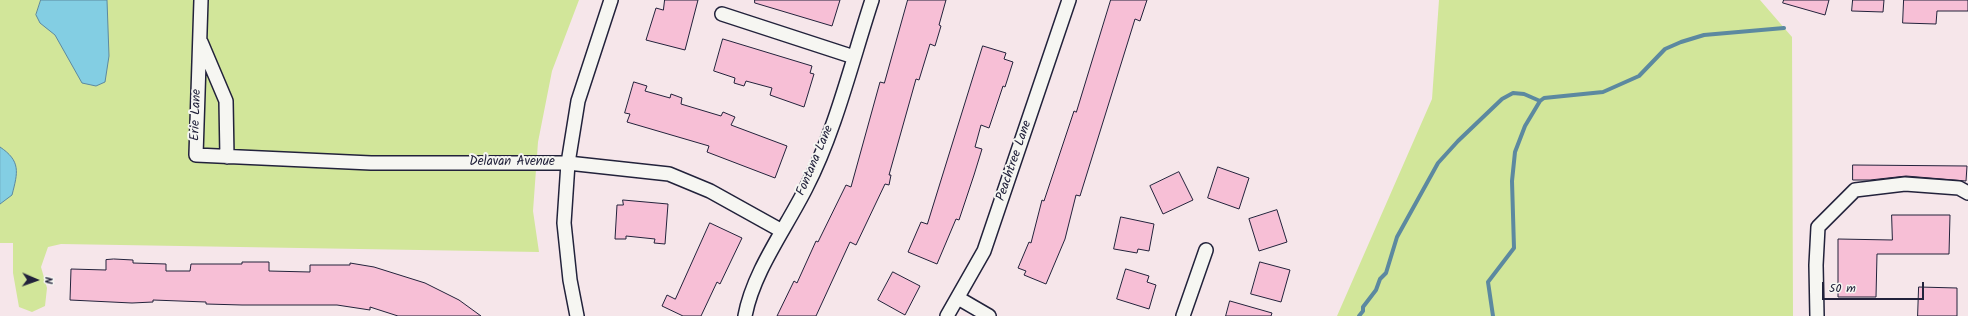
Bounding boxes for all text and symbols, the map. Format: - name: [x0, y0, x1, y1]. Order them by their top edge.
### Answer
- street label: Erie Lane: [188, 89, 206, 141]
- street label: Peachtree Lane: [994, 119, 1036, 203]
- street label: Fontana Lane: [794, 123, 838, 199]
- street label: Delavan Avenue: [469, 155, 555, 171]
- north arrow: [16, 260, 56, 300]
- scale bar: [1824, 274, 1926, 300]
- text: N: [39, 277, 57, 284]
- text: 50 m: [1829, 279, 1856, 298]

